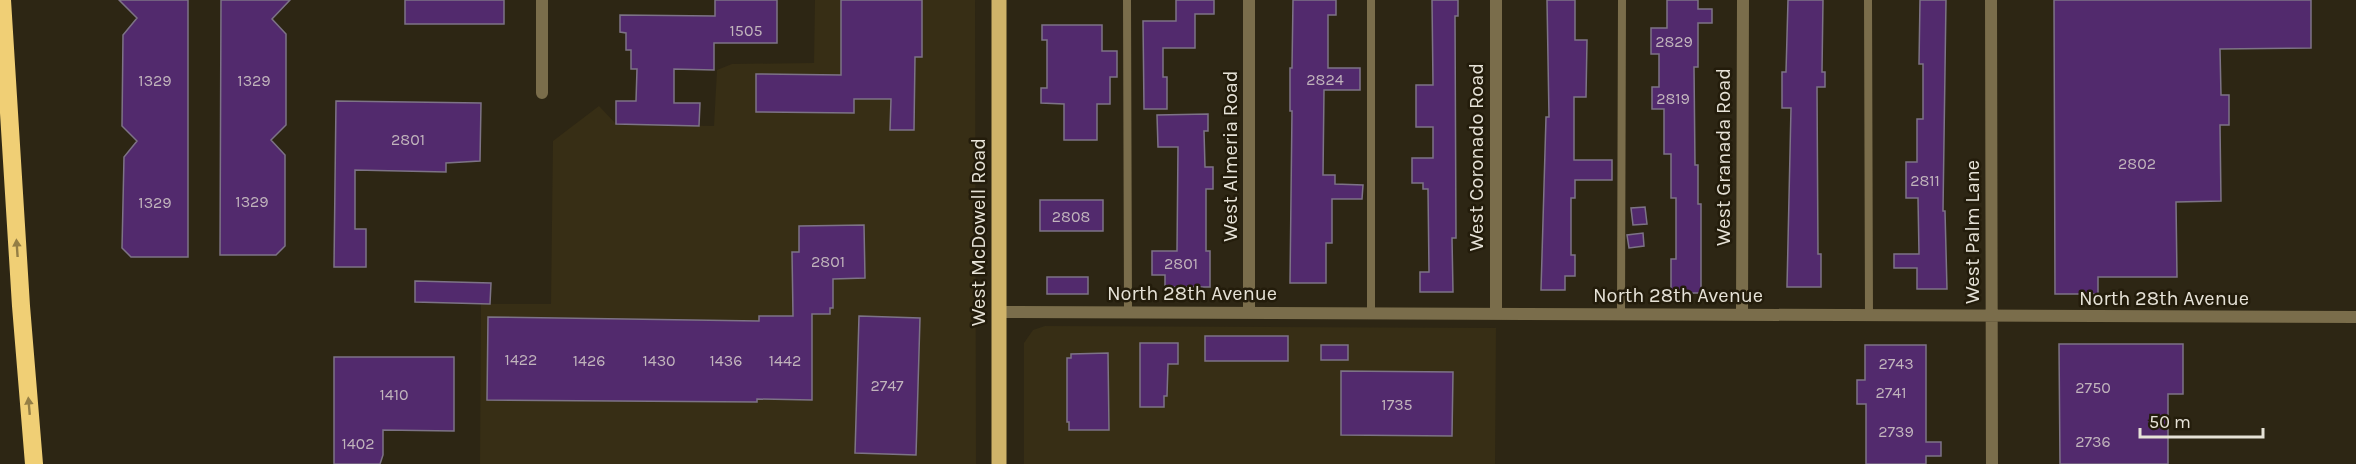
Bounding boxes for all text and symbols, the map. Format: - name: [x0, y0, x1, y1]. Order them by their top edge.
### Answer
- house number: 1505: [730, 21, 762, 40]
- house number: 2829: [1655, 32, 1693, 51]
- street label: West Coronado Road: [1465, 63, 1488, 251]
- street label: West Granada Road: [1712, 68, 1735, 246]
- street label: West Almeria Road: [1219, 70, 1242, 242]
- house number: 2824: [1306, 70, 1344, 89]
- house number: 1329: [138, 71, 172, 90]
- house number: 1329: [237, 71, 271, 90]
- house number: 2819: [1656, 89, 1690, 108]
- house number: 2801: [391, 130, 425, 149]
- street label: West McDowell Road: [967, 138, 990, 326]
- house number: 2802: [2118, 154, 2156, 173]
- street label: West Palm Lane: [1961, 160, 1984, 304]
- house number: 2811: [1910, 171, 1940, 190]
- house number: 1329: [235, 192, 269, 211]
- house number: 1329: [138, 193, 172, 212]
- house number: 2808: [1052, 207, 1090, 226]
- one-way arrow: [12, 238, 22, 257]
- house number: 2801: [811, 252, 845, 271]
- house number: 2801: [1164, 254, 1198, 273]
- street label: North 28th Avenue: [1107, 282, 1277, 305]
- street label: North 28th Avenue: [1593, 284, 1763, 307]
- street label: North 28th Avenue: [2079, 287, 2249, 310]
- house number: 1422: [505, 350, 537, 369]
- house number: 1426: [573, 351, 605, 370]
- house number: 1430: [642, 351, 676, 370]
- house number: 1436: [710, 351, 742, 370]
- house number: 1442: [769, 351, 801, 370]
- house number: 2743: [1878, 354, 1914, 373]
- house number: 2747: [870, 376, 904, 395]
- house number: 2750: [2075, 378, 2111, 397]
- house number: 2741: [1875, 383, 1907, 402]
- house number: 1410: [379, 385, 409, 404]
- house number: 1735: [1381, 395, 1413, 414]
- one-way arrow: [24, 396, 34, 415]
- scale bar: [2140, 401, 2263, 439]
- text: 50 m: [2149, 411, 2191, 433]
- house number: 2739: [1878, 422, 1914, 441]
- house number: 2736: [2075, 432, 2111, 451]
- house number: 1402: [342, 434, 375, 453]

